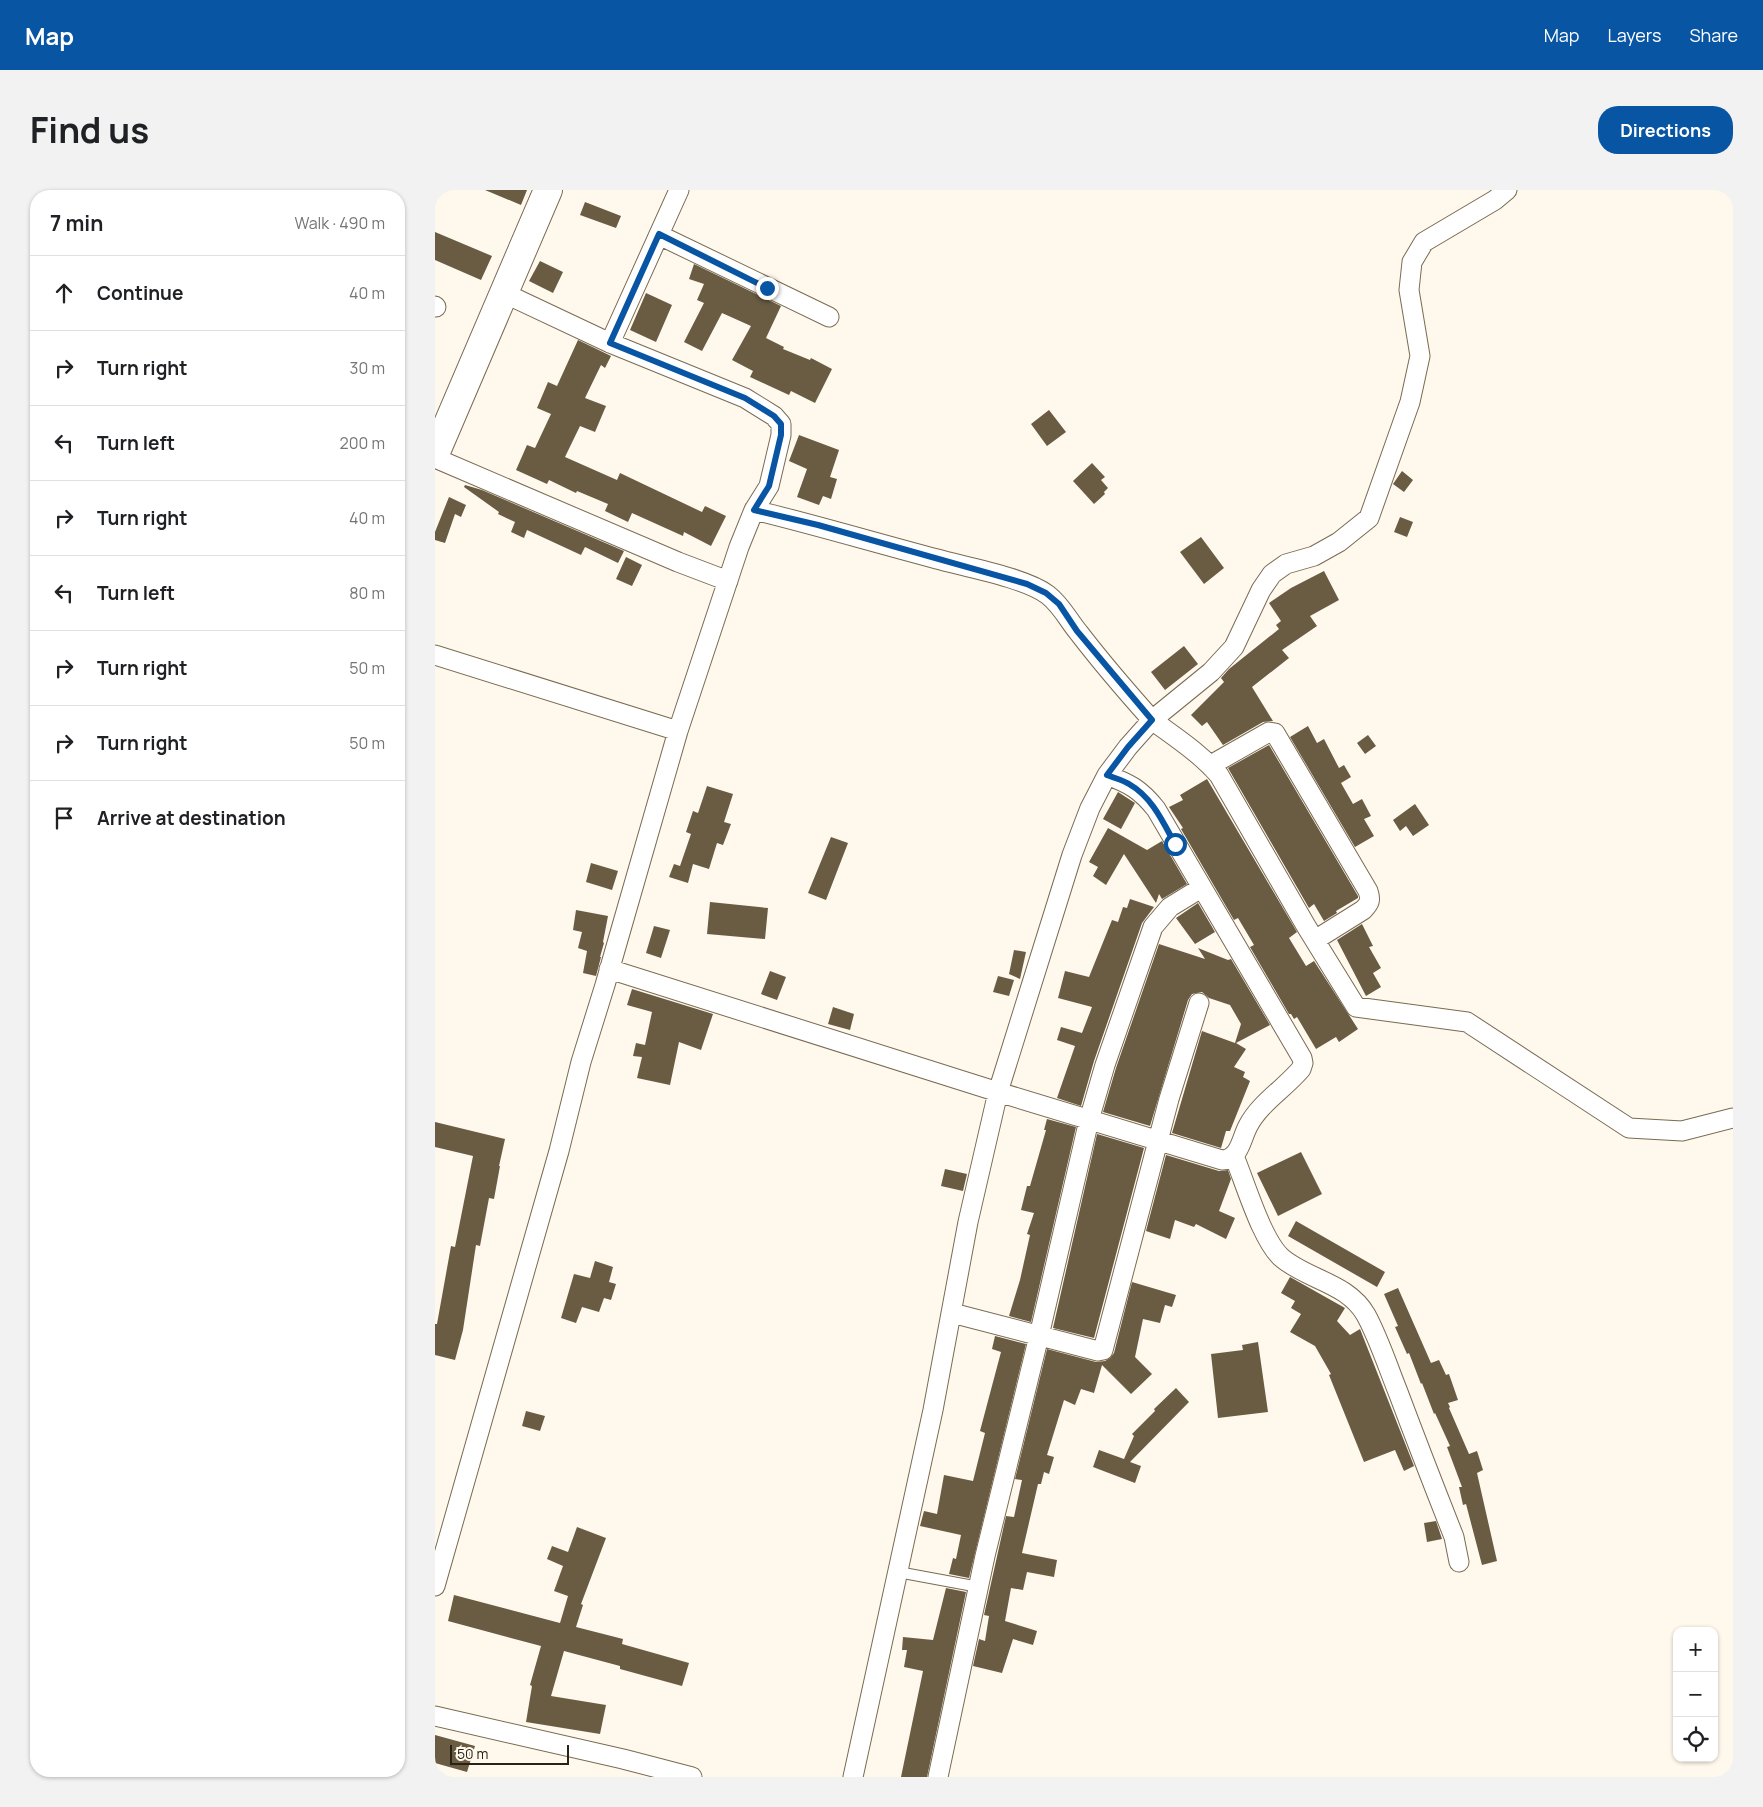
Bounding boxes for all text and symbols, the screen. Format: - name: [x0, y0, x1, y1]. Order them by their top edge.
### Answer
- text: Map: [25, 19, 74, 52]
- text: Map: [1544, 23, 1579, 47]
- text: Layers: [1607, 23, 1661, 47]
- text: Share: [1689, 23, 1738, 47]
- text: Find us: [30, 106, 149, 154]
- button: Directions: [1598, 106, 1733, 154]
- text: 7 min: [50, 209, 103, 237]
- text: Walk · 490 m: [294, 212, 385, 234]
- route end: [756, 277, 779, 300]
- icon: ahead: [50, 279, 78, 307]
- text: Continue: [97, 280, 183, 306]
- text: 40 m: [349, 282, 385, 304]
- icon: right: [50, 354, 78, 382]
- text: Turn right: [97, 355, 187, 381]
- text: 30 m: [350, 357, 385, 379]
- icon: left: [50, 429, 78, 457]
- text: Turn left: [97, 430, 175, 456]
- text: 200 m: [340, 432, 385, 454]
- icon: right: [50, 504, 78, 532]
- text: Turn right: [97, 505, 187, 531]
- text: 40 m: [349, 507, 385, 529]
- icon: left: [50, 579, 78, 607]
- text: Turn left: [97, 580, 175, 606]
- text: 80 m: [349, 582, 385, 604]
- icon: right: [50, 654, 78, 682]
- text: Turn right: [97, 655, 187, 681]
- text: 50 m: [349, 657, 385, 679]
- icon: right: [50, 729, 78, 757]
- text: Turn right: [97, 730, 187, 756]
- text: 50 m: [349, 732, 385, 754]
- icon: arrive: [50, 804, 78, 832]
- text: Arrive at destination: [97, 805, 286, 831]
- route start: [1164, 833, 1187, 856]
- map controls: [1673, 1627, 1718, 1762]
- button: +: [1673, 1627, 1718, 1672]
- button: −: [1673, 1672, 1718, 1717]
- button: locate: [1673, 1717, 1718, 1762]
- scale bar: [450, 1742, 569, 1765]
- text: 50 m: [457, 1744, 488, 1763]

